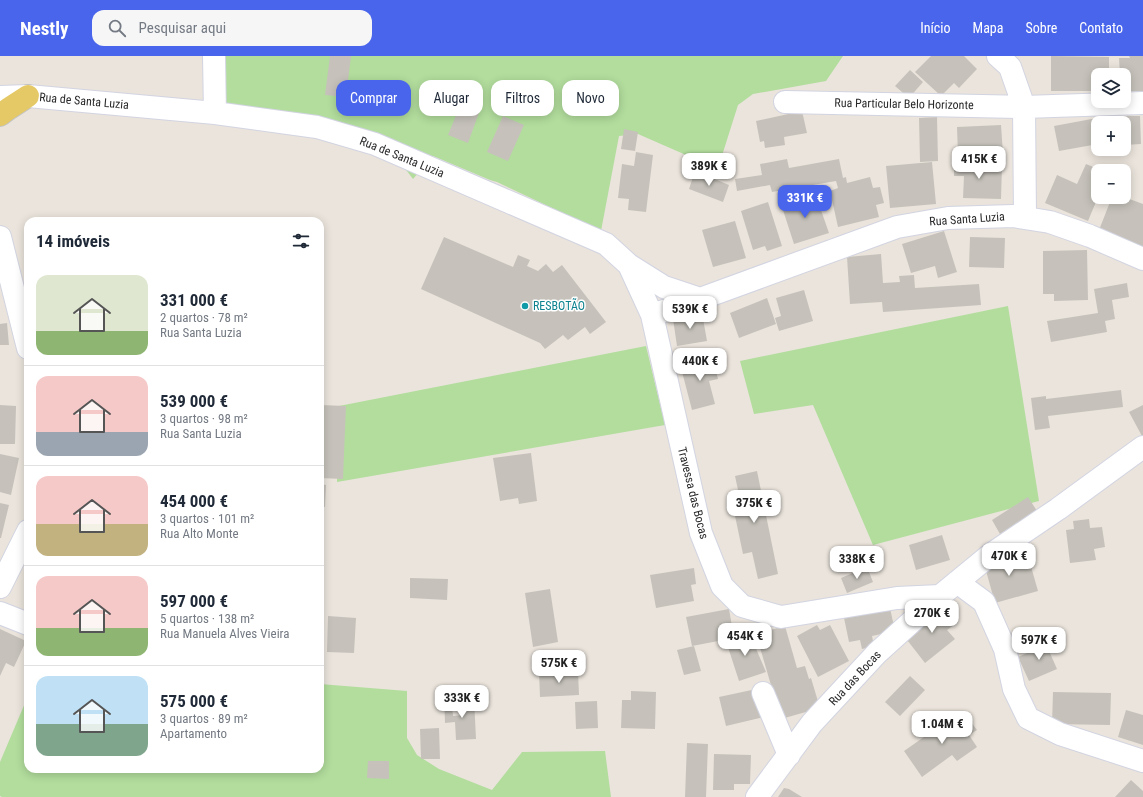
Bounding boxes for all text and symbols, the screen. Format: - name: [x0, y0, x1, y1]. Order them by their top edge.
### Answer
- search box: [92, 10, 372, 46]
- text: Nestly: [20, 17, 68, 40]
- icon: search: [106, 17, 128, 39]
- text: Pesquisar aqui: [138, 19, 226, 37]
- text: Início: [920, 20, 951, 36]
- text: Mapa: [973, 20, 1003, 36]
- text: Sobre: [1025, 20, 1057, 36]
- text: Contato: [1079, 20, 1123, 36]
- map controls: [1091, 68, 1131, 204]
- button: layers: [1091, 68, 1131, 108]
- chip: Comprar: [336, 80, 411, 116]
- chip: Alugar: [419, 80, 483, 116]
- chip: Filtros: [491, 80, 554, 116]
- chip: Novo: [562, 80, 619, 116]
- street label: Rua de Santa Luzia: [39, 90, 130, 112]
- street label: Rua Particular Belo Horizonte: [834, 96, 974, 112]
- button: +: [1091, 116, 1131, 156]
- street label: Rua de Santa Luzia: [358, 134, 447, 180]
- pin: 415K €: [946, 146, 1012, 180]
- text: 415K €: [961, 151, 997, 166]
- pin: 389K €: [676, 153, 742, 187]
- text: 389K €: [691, 158, 727, 173]
- button: −: [1091, 164, 1131, 204]
- pin: 331K €: [772, 185, 838, 219]
- text: 331K €: [787, 190, 823, 205]
- street label: Rua Santa Luzia: [929, 209, 1005, 229]
- icon: filters: [290, 230, 312, 252]
- text: 14 imóveis: [36, 231, 110, 251]
- text: 331 000 €: [160, 290, 228, 310]
- icon: home: [68, 291, 116, 339]
- pin: 539K €: [657, 296, 723, 330]
- place label: RESBOTÃO: [533, 297, 585, 313]
- marker: RESBOTÃO: [520, 301, 530, 311]
- text: 539K €: [672, 301, 708, 316]
- text: 2 quartos · 78 m²: [160, 310, 248, 325]
- text: Rua Santa Luzia: [160, 325, 242, 340]
- pin: 440K €: [667, 348, 733, 382]
- text: 440K €: [682, 353, 718, 368]
- text: 539 000 €: [160, 391, 228, 411]
- icon: home: [68, 392, 116, 440]
- text: 3 quartos · 98 m²: [160, 411, 248, 426]
- text: Rua Santa Luzia: [160, 426, 242, 441]
- street label: Travessa das Bocas: [675, 446, 711, 540]
- pin: 375K €: [721, 490, 787, 524]
- text: 454 000 €: [160, 491, 228, 511]
- icon: home: [68, 492, 116, 540]
- text: 375K €: [736, 495, 772, 510]
- text: 3 quartos · 101 m²: [160, 511, 254, 526]
- text: Rua Alto Monte: [160, 526, 239, 541]
- pin: 470K €: [976, 543, 1042, 577]
- pin: 338K €: [824, 546, 890, 580]
- text: 470K €: [991, 548, 1027, 563]
- text: 338K €: [839, 551, 875, 566]
- text: 597 000 €: [160, 591, 228, 611]
- icon: home: [68, 592, 116, 640]
- pin: 270K €: [899, 600, 965, 634]
- text: 270K €: [914, 605, 950, 620]
- text: 5 quartos · 138 m²: [160, 611, 254, 626]
- pin: 454K €: [712, 623, 778, 657]
- text: Rua Manuela Alves Vieira: [160, 626, 290, 641]
- pin: 597K €: [1006, 627, 1072, 661]
- text: 454K €: [727, 628, 763, 643]
- text: 597K €: [1021, 632, 1057, 647]
- street label: Rua das Bocas: [826, 648, 884, 708]
- pin: 575K €: [526, 650, 592, 684]
- text: 575K €: [541, 655, 577, 670]
- pin: 333K €: [429, 685, 495, 719]
- text: 333K €: [444, 690, 480, 705]
- text: 575 000 €: [160, 691, 228, 711]
- icon: home: [68, 692, 116, 740]
- text: 3 quartos · 89 m²: [160, 711, 248, 726]
- pin: 1.04M €: [905, 711, 979, 745]
- text: 1.04M €: [921, 716, 963, 731]
- text: Apartamento: [160, 726, 227, 741]

